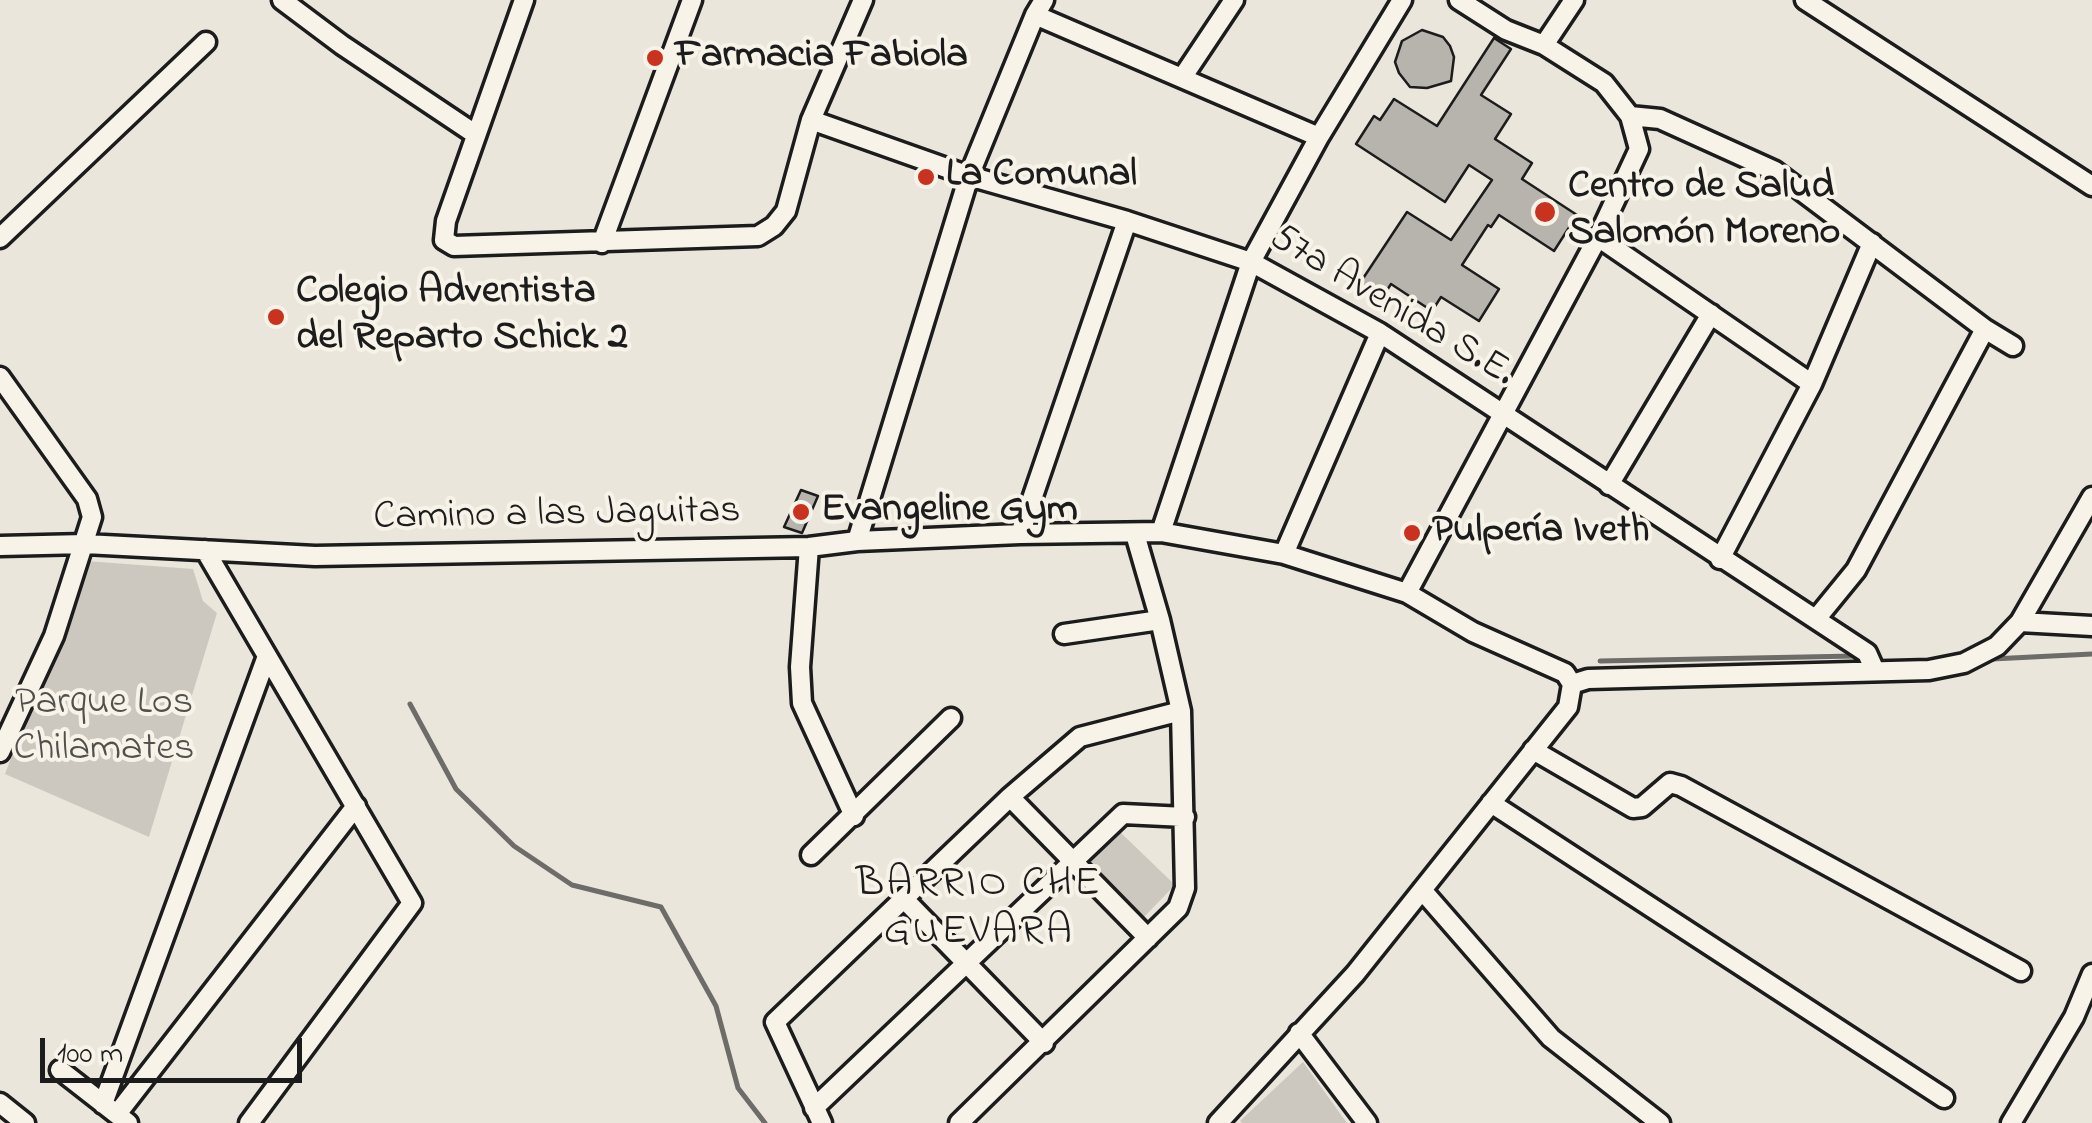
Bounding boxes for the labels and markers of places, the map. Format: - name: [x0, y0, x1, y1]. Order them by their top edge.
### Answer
- place label: Farmacia Fabiola: [675, 34, 968, 82]
- marker: Farmacia Fabiola: [644, 47, 666, 69]
- place label: La Comunal: [946, 153, 1137, 201]
- place label: Centro de Salud Salomón Moreno: [1568, 165, 1840, 259]
- marker: La Comunal: [915, 166, 937, 188]
- marker: Centro de Salud Salomón Moreno: [1532, 199, 1558, 225]
- place label: Colegio Adventista del Reparto Schick 2: [296, 270, 628, 364]
- marker: Colegio Adventista del Reparto Schick 2: [265, 306, 287, 328]
- place label: Evangeline Gym: [821, 488, 1078, 536]
- marker: Evangeline Gym: [790, 501, 812, 523]
- place label: Pulpería Iveth: [1432, 509, 1650, 557]
- marker: Pulpería Iveth: [1401, 522, 1423, 544]

